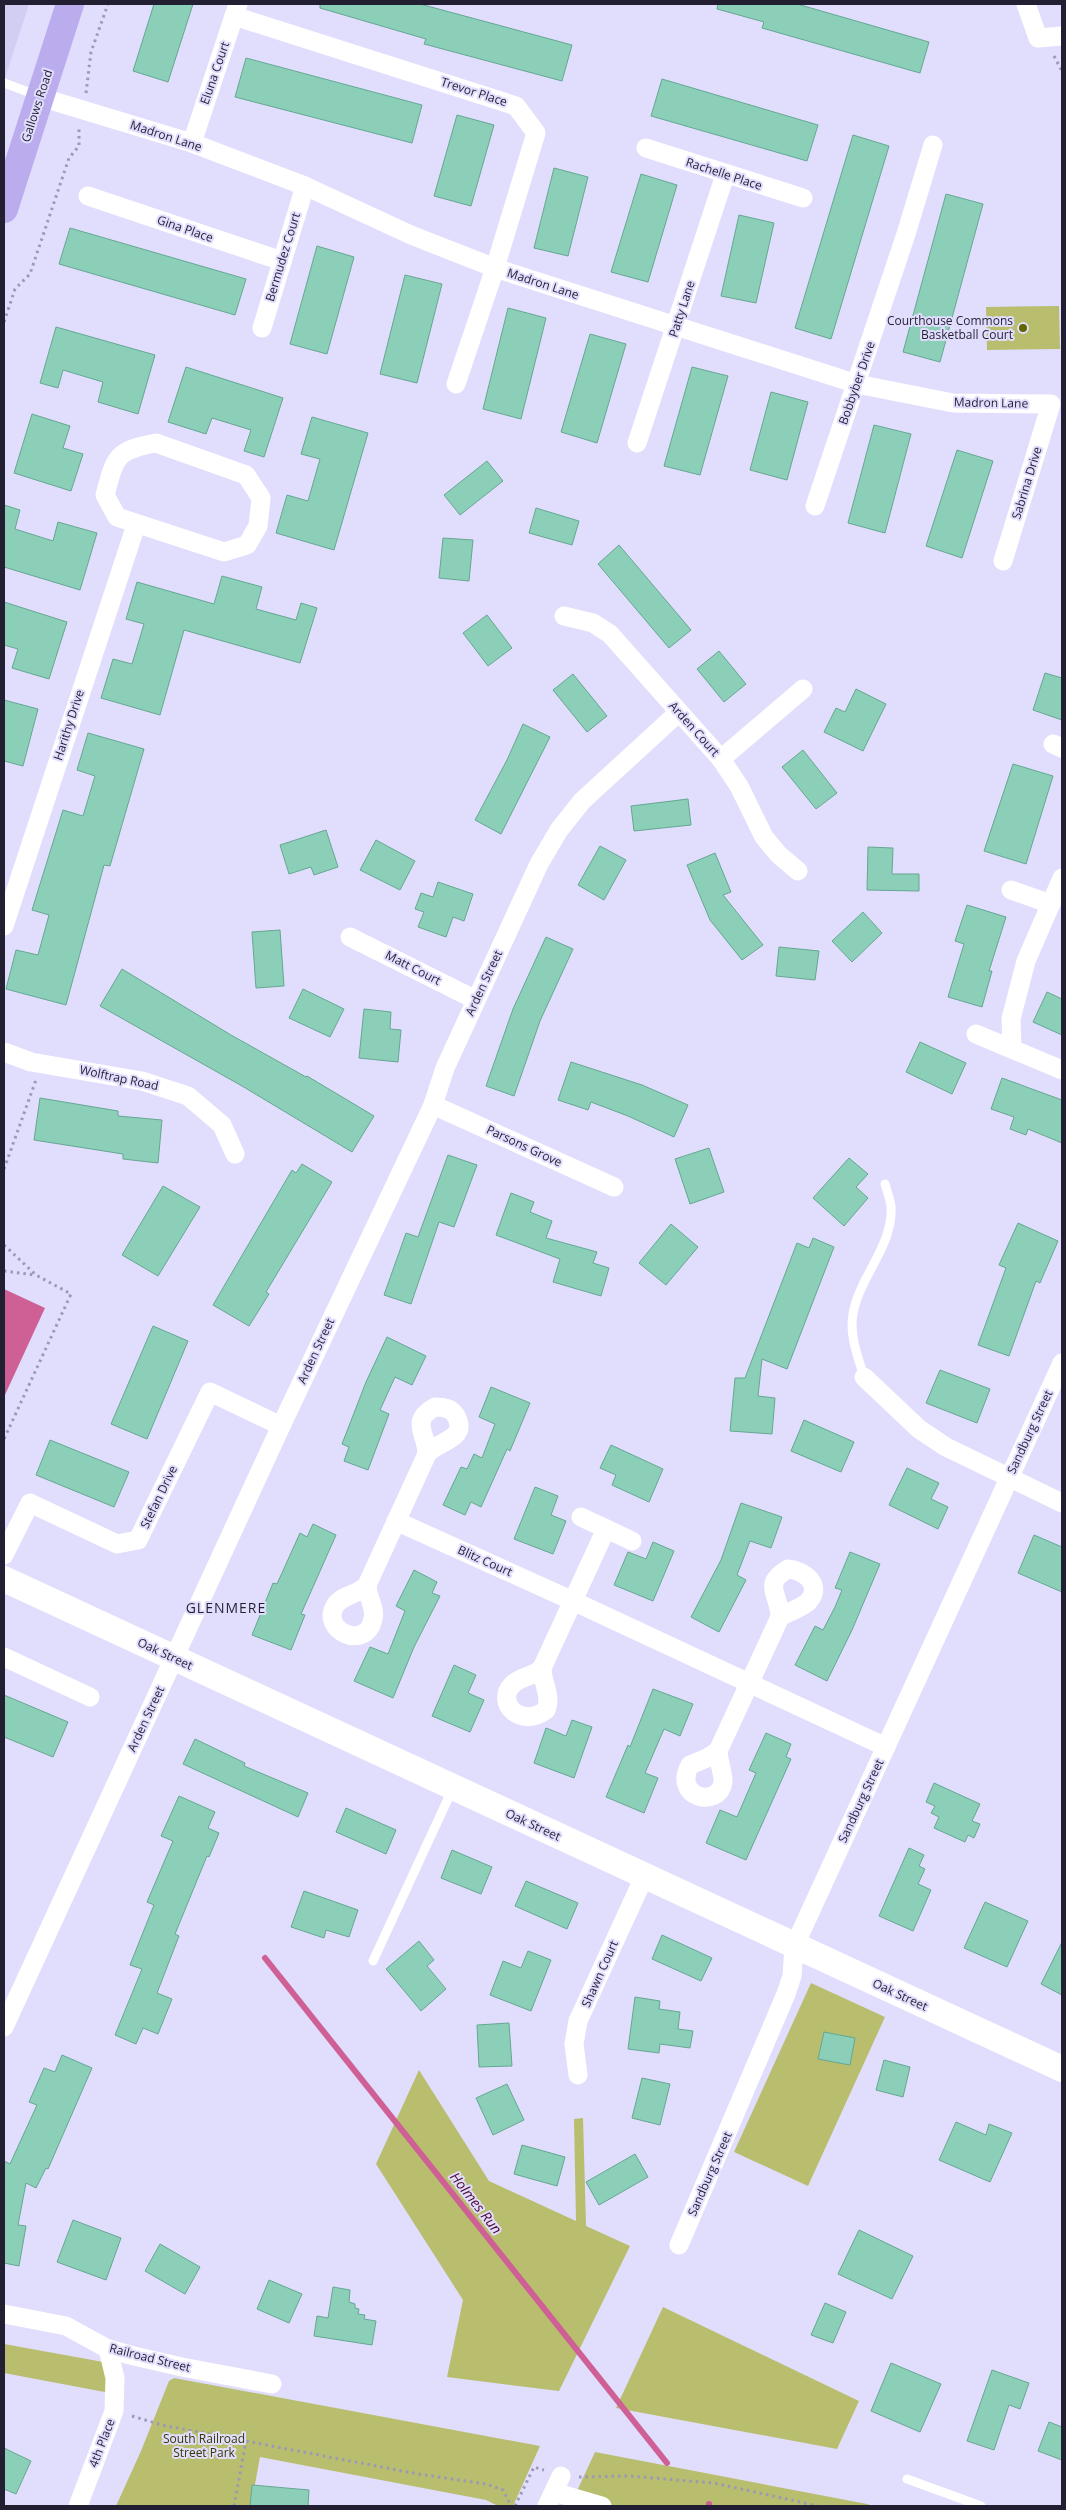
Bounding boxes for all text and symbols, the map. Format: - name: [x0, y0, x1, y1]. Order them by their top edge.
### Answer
- street label: Eluna Court: [196, 39, 233, 107]
- street label: Gallows Road: [17, 67, 56, 144]
- street label: Trevor Place: [439, 73, 510, 110]
- street label: Madron Lane: [128, 116, 204, 155]
- street label: Rachelle Place: [684, 153, 765, 194]
- street label: Bermudez Court: [261, 210, 304, 303]
- street label: Gina Place: [155, 211, 216, 246]
- street label: Madron Lane: [505, 264, 581, 303]
- street label: Patty Lane: [664, 278, 699, 339]
- place label: Courthouse Commons Basketball Court: [887, 312, 1013, 343]
- marker: Courthouse Commons Basketball Court: [1017, 322, 1029, 334]
- street label: Bobbyber Drive: [834, 339, 879, 427]
- street label: Madron Lane: [954, 393, 1029, 412]
- street label: Sabrina Drive: [1007, 444, 1046, 521]
- street label: Harithy Drive: [49, 687, 88, 762]
- street label: Arden Court: [665, 698, 724, 760]
- street label: Matt Court: [382, 946, 444, 989]
- street label: Arden Street: [461, 947, 506, 1018]
- street label: Wolftrap Road: [78, 1061, 160, 1094]
- street label: Parsons Grove: [484, 1121, 565, 1171]
- street label: Arden Street: [293, 1315, 338, 1386]
- street label: Sandburg Street: [1003, 1387, 1056, 1476]
- street label: Stefan Drive: [136, 1462, 181, 1531]
- street label: Blitz Court: [455, 1541, 515, 1580]
- district label: GLENMERE: [186, 1598, 266, 1617]
- street label: Oak Street: [135, 1633, 196, 1674]
- street label: Arden Street: [123, 1683, 168, 1754]
- street label: Sandburg Street: [834, 1756, 887, 1845]
- street label: Oak Street: [503, 1804, 564, 1845]
- street label: Shawn Court: [577, 1938, 622, 2010]
- street label: Oak Street: [870, 1974, 931, 2015]
- street label: Sandburg Street: [683, 2129, 736, 2219]
- water label: Holmes Run: [446, 2168, 507, 2238]
- street label: Railroad Street: [108, 2339, 192, 2376]
- street label: 4th Place: [84, 2416, 119, 2470]
- park label: South Railroad Street Park: [163, 2430, 245, 2461]

